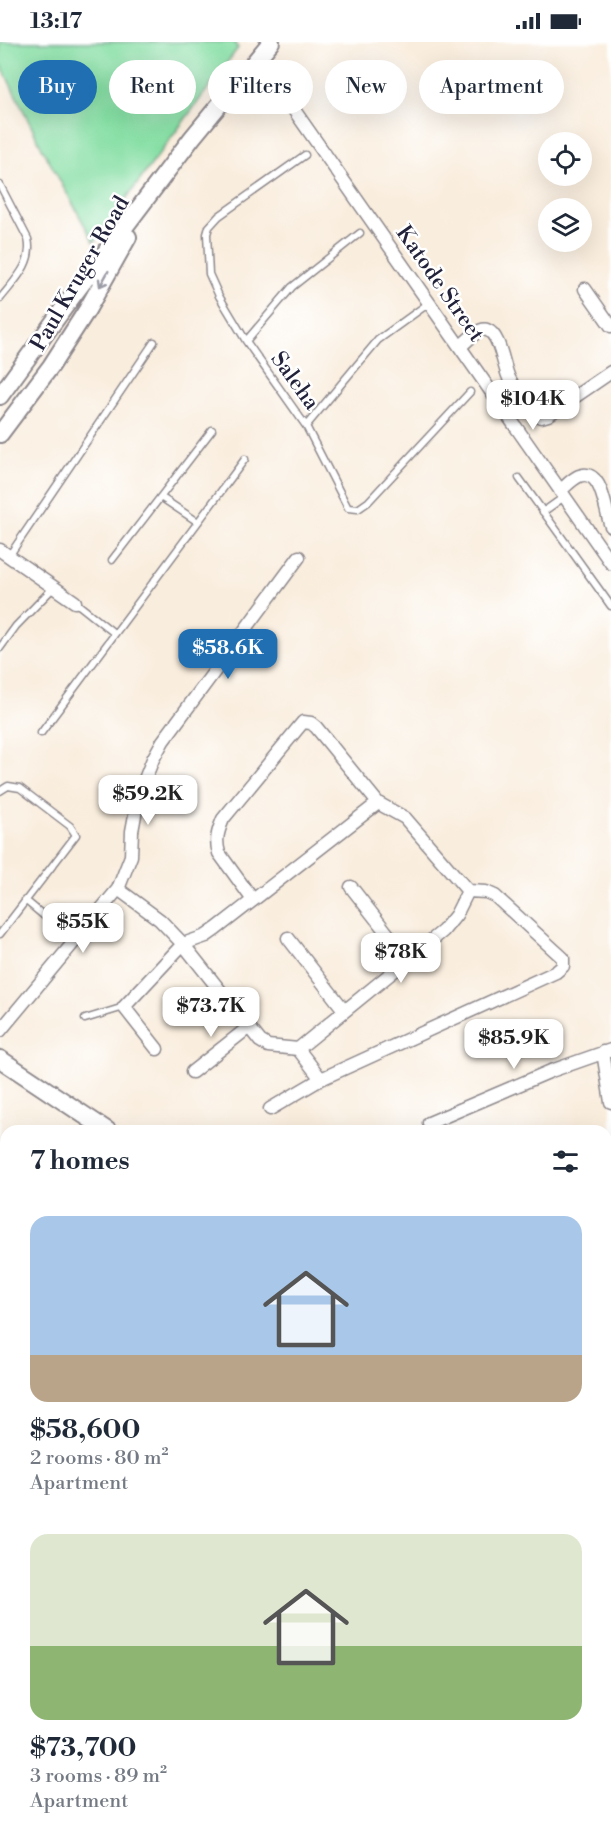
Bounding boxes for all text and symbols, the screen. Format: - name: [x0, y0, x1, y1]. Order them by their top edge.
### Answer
- text: 13:17: [30, 8, 82, 35]
- chip: Buy: [18, 60, 97, 114]
- chip: Rent: [109, 60, 196, 114]
- chip: Filters: [208, 60, 313, 114]
- chip: New: [325, 60, 407, 114]
- chip: Apartment: [419, 60, 564, 114]
- map controls: [538, 132, 592, 252]
- button: locate: [538, 132, 592, 186]
- street label: Paul Kruger Road: [25, 191, 136, 356]
- button: layers: [538, 198, 592, 252]
- street label: Katode Street: [390, 220, 490, 347]
- one-way arrow: [98, 270, 110, 287]
- street label: Saleha: [265, 346, 326, 416]
- pin: $104K: [491, 380, 575, 431]
- text: $104K: [501, 387, 566, 412]
- pin: $58.6K: [179, 629, 277, 680]
- text: $58.6K: [192, 636, 264, 661]
- pin: $59.2K: [99, 775, 197, 826]
- text: $59.2K: [112, 782, 184, 807]
- pin: $55K: [47, 903, 119, 954]
- text: $55K: [57, 910, 109, 935]
- pin: $78K: [365, 933, 437, 984]
- text: $78K: [375, 940, 427, 965]
- pin: $73.7K: [162, 987, 260, 1038]
- text: $73.7K: [177, 994, 245, 1019]
- pin: $85.9K: [465, 1019, 563, 1070]
- text: $85.9K: [478, 1026, 550, 1051]
- text: 7 homes: [30, 1145, 130, 1177]
- icon: filters: [549, 1145, 582, 1178]
- icon: home: [252, 1255, 360, 1363]
- text: $58,600: [30, 1414, 140, 1446]
- text: 2 rooms · 80 m²: [30, 1446, 168, 1471]
- text: Apartment: [30, 1471, 128, 1496]
- icon: home: [252, 1573, 360, 1681]
- text: $73,700: [30, 1732, 136, 1764]
- text: 3 rooms · 89 m²: [30, 1764, 167, 1789]
- text: Apartment: [30, 1789, 128, 1814]

